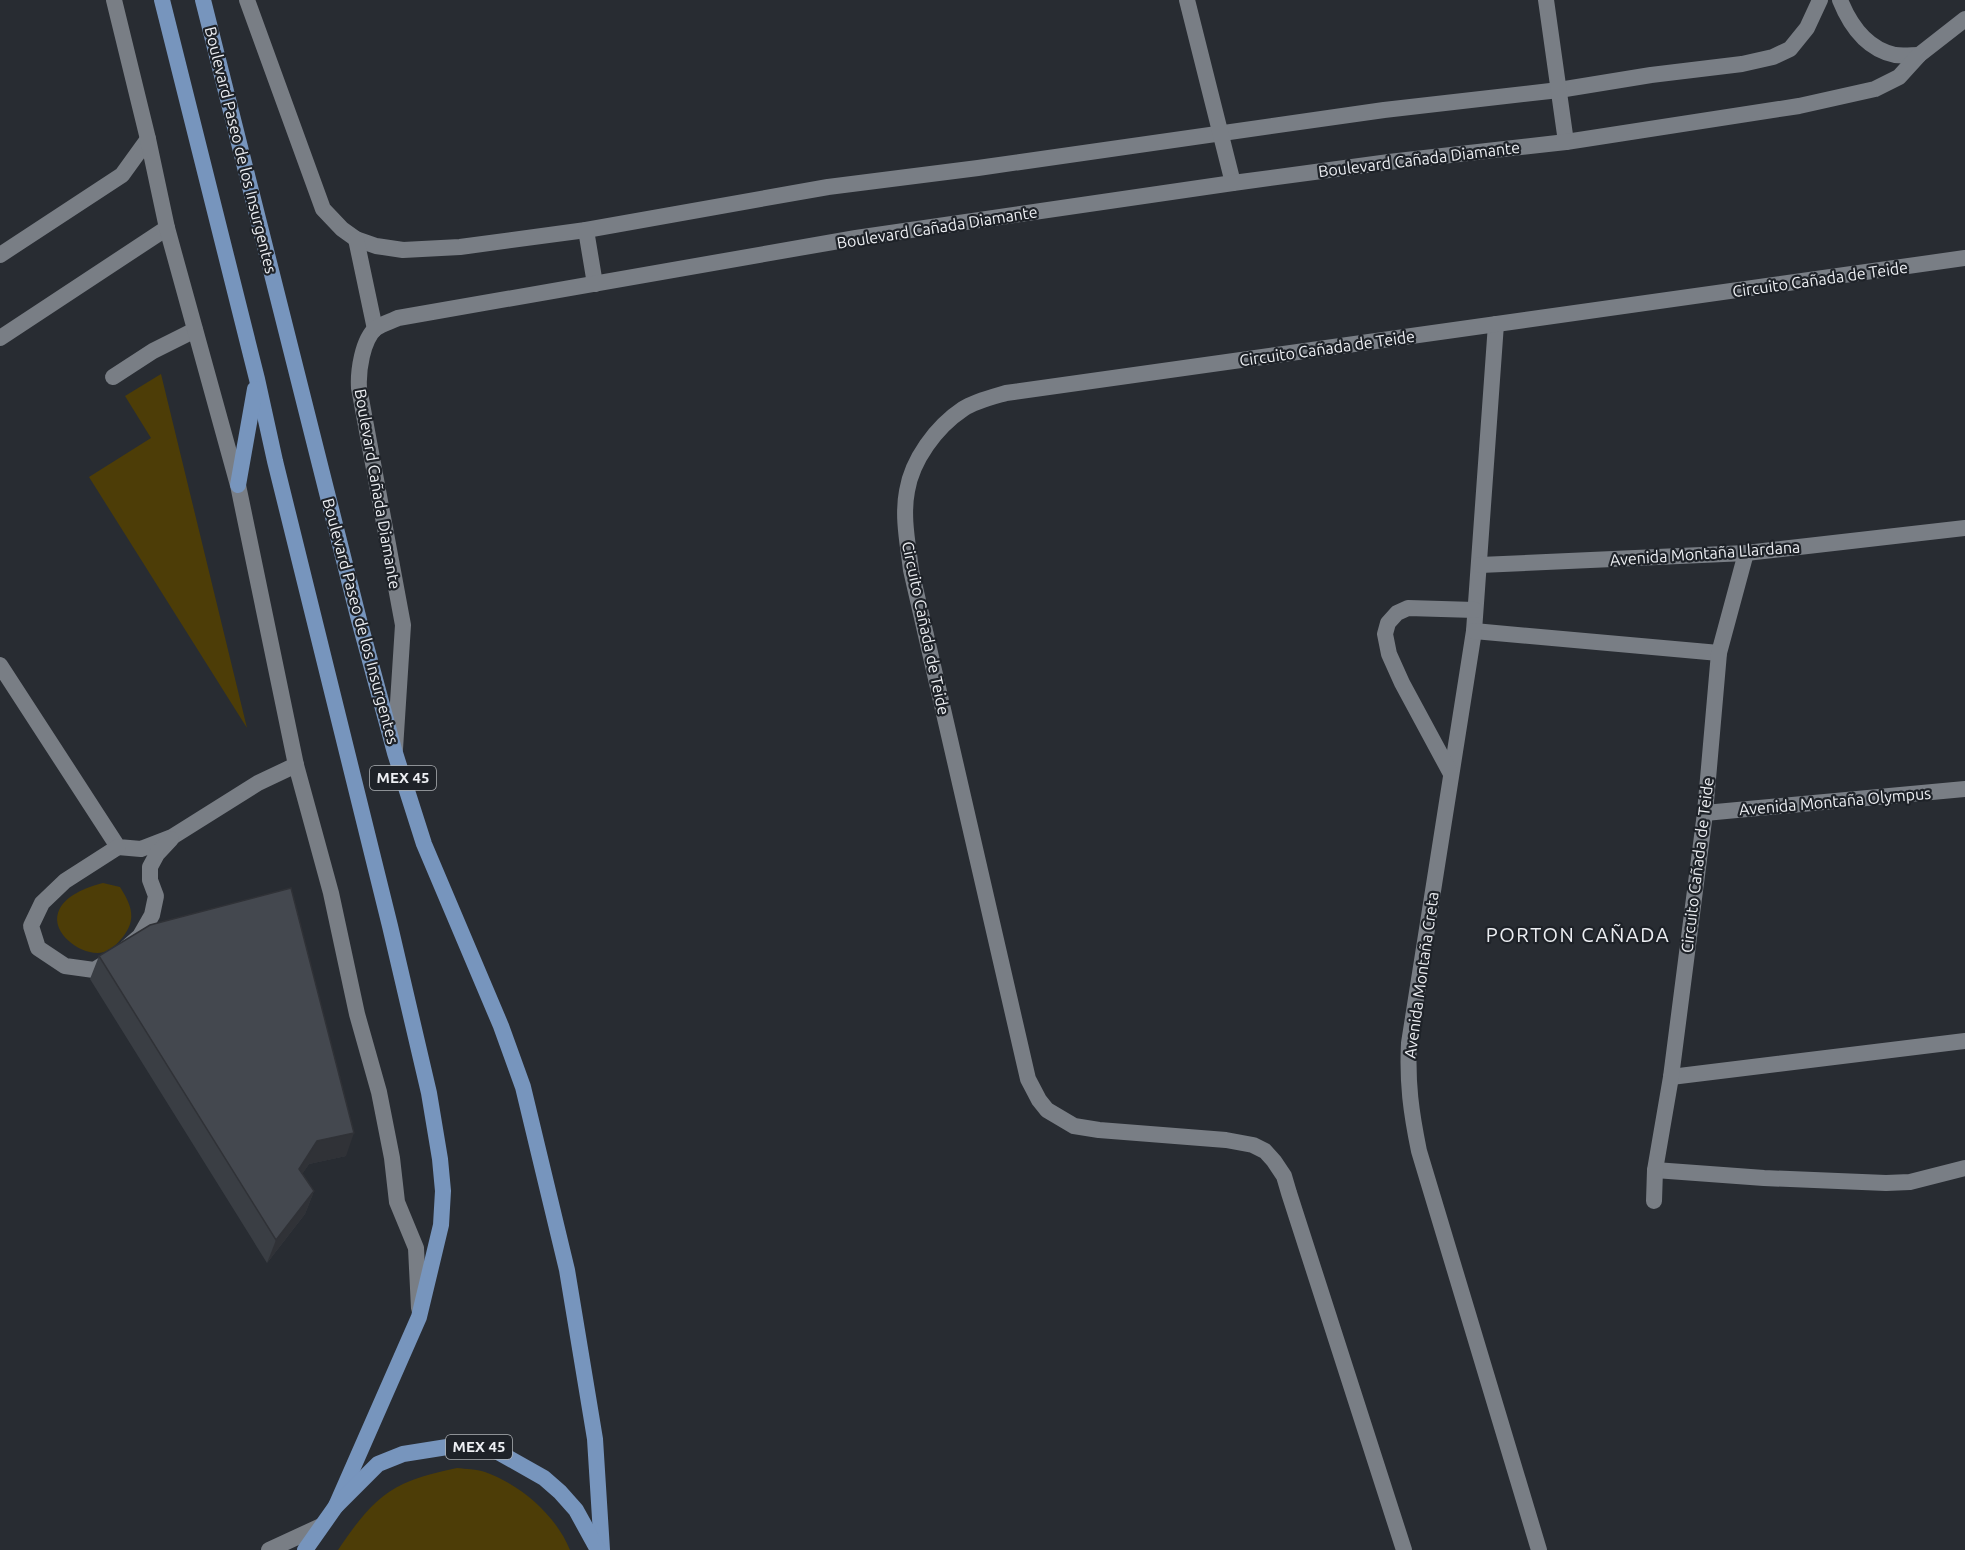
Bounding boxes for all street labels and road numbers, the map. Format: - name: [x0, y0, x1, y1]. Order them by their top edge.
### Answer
- street label: Boulevard Paseo de los Insurgentes: [202, 25, 280, 275]
- street label: Boulevard Cañada Diamante: [1317, 138, 1521, 180]
- street label: Boulevard Cañada Diamante: [835, 202, 1039, 252]
- street label: Circuito Cañada de Teide: [1731, 258, 1909, 300]
- street label: Circuito Cañada de Teide: [1238, 327, 1416, 369]
- street label: Boulevard Cañada Diamante: [352, 387, 404, 591]
- street label: Boulevard Paseo de los Insurgentes: [319, 496, 403, 746]
- street label: Avenida Montaña Llardana: [1609, 537, 1801, 569]
- street label: Circuito Cañada de Teide: [899, 540, 953, 716]
- road number: MEX 45: [370, 766, 436, 790]
- street label: Circuito Cañada de Teide: [1677, 776, 1717, 954]
- street label: Avenida Montaña Olympus: [1738, 784, 1932, 818]
- street label: Avenida Montaña Creta: [1400, 890, 1442, 1060]
- road number: MEX 45: [446, 1435, 512, 1459]

